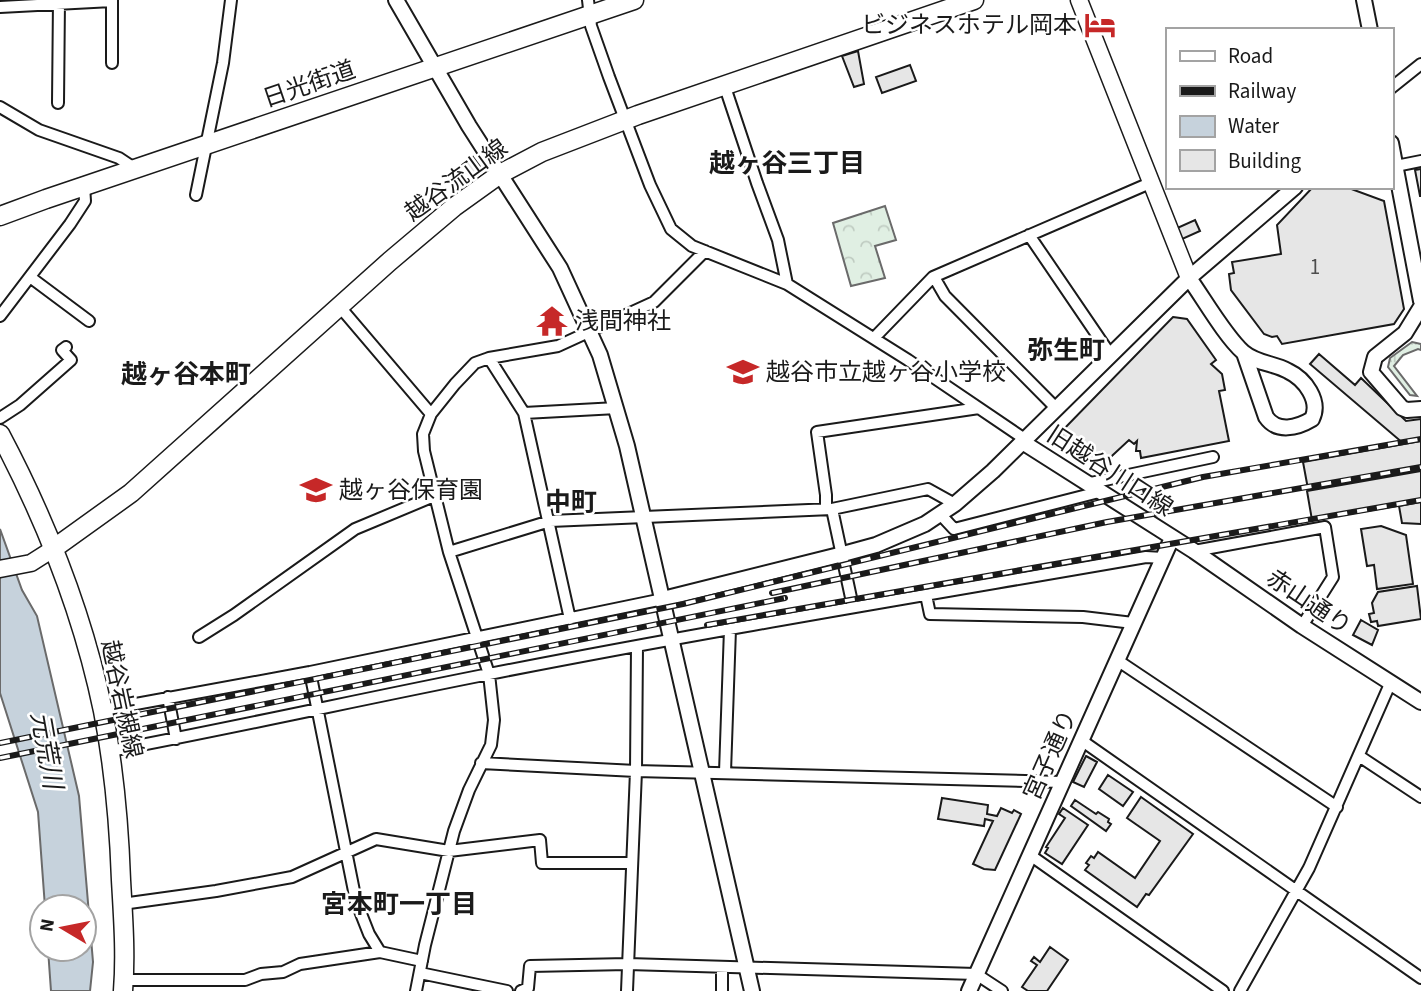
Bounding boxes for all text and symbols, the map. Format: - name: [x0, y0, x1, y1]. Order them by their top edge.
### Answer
- place label: ビジネスホテル岡本: [861, 8, 1077, 43]
- hotel icon: ビジネスホテル岡本: [1083, 8, 1117, 42]
- legend: [1166, 28, 1393, 189]
- text: Road: [1228, 41, 1273, 71]
- street label: 日光街道: [258, 52, 360, 117]
- text: Railway: [1228, 76, 1296, 106]
- text: Water: [1228, 111, 1280, 141]
- street label: 越谷流山線: [397, 131, 515, 230]
- district label: 越ヶ谷三丁目: [709, 145, 865, 182]
- text: Building: [1228, 146, 1302, 176]
- house number: 1: [1310, 252, 1320, 282]
- temple icon: 浅間神社: [535, 304, 569, 338]
- place label: 浅間神社: [575, 304, 671, 339]
- district label: 弥生町: [1027, 332, 1105, 369]
- school or university icon: 越谷市立越ヶ谷小学校: [726, 355, 760, 389]
- place label: 越谷市立越ヶ谷小学校: [766, 355, 1006, 390]
- district label: 越ヶ谷本町: [121, 356, 251, 393]
- street label: 旧越谷川口線: [1040, 418, 1180, 525]
- school or university icon: 越ヶ谷保育園: [299, 473, 333, 507]
- place label: 越ヶ谷保育園: [339, 473, 483, 508]
- district label: 中町: [545, 484, 597, 521]
- street label: 赤山通り: [1259, 561, 1358, 644]
- street label: 越谷岩槻線: [92, 637, 151, 761]
- street label: 宮子通り: [1015, 704, 1086, 806]
- water label: 元荒川: [22, 708, 72, 795]
- district label: 宮本町一丁目: [321, 886, 477, 923]
- north arrow: [28, 893, 98, 963]
- text: N: [33, 917, 62, 934]

